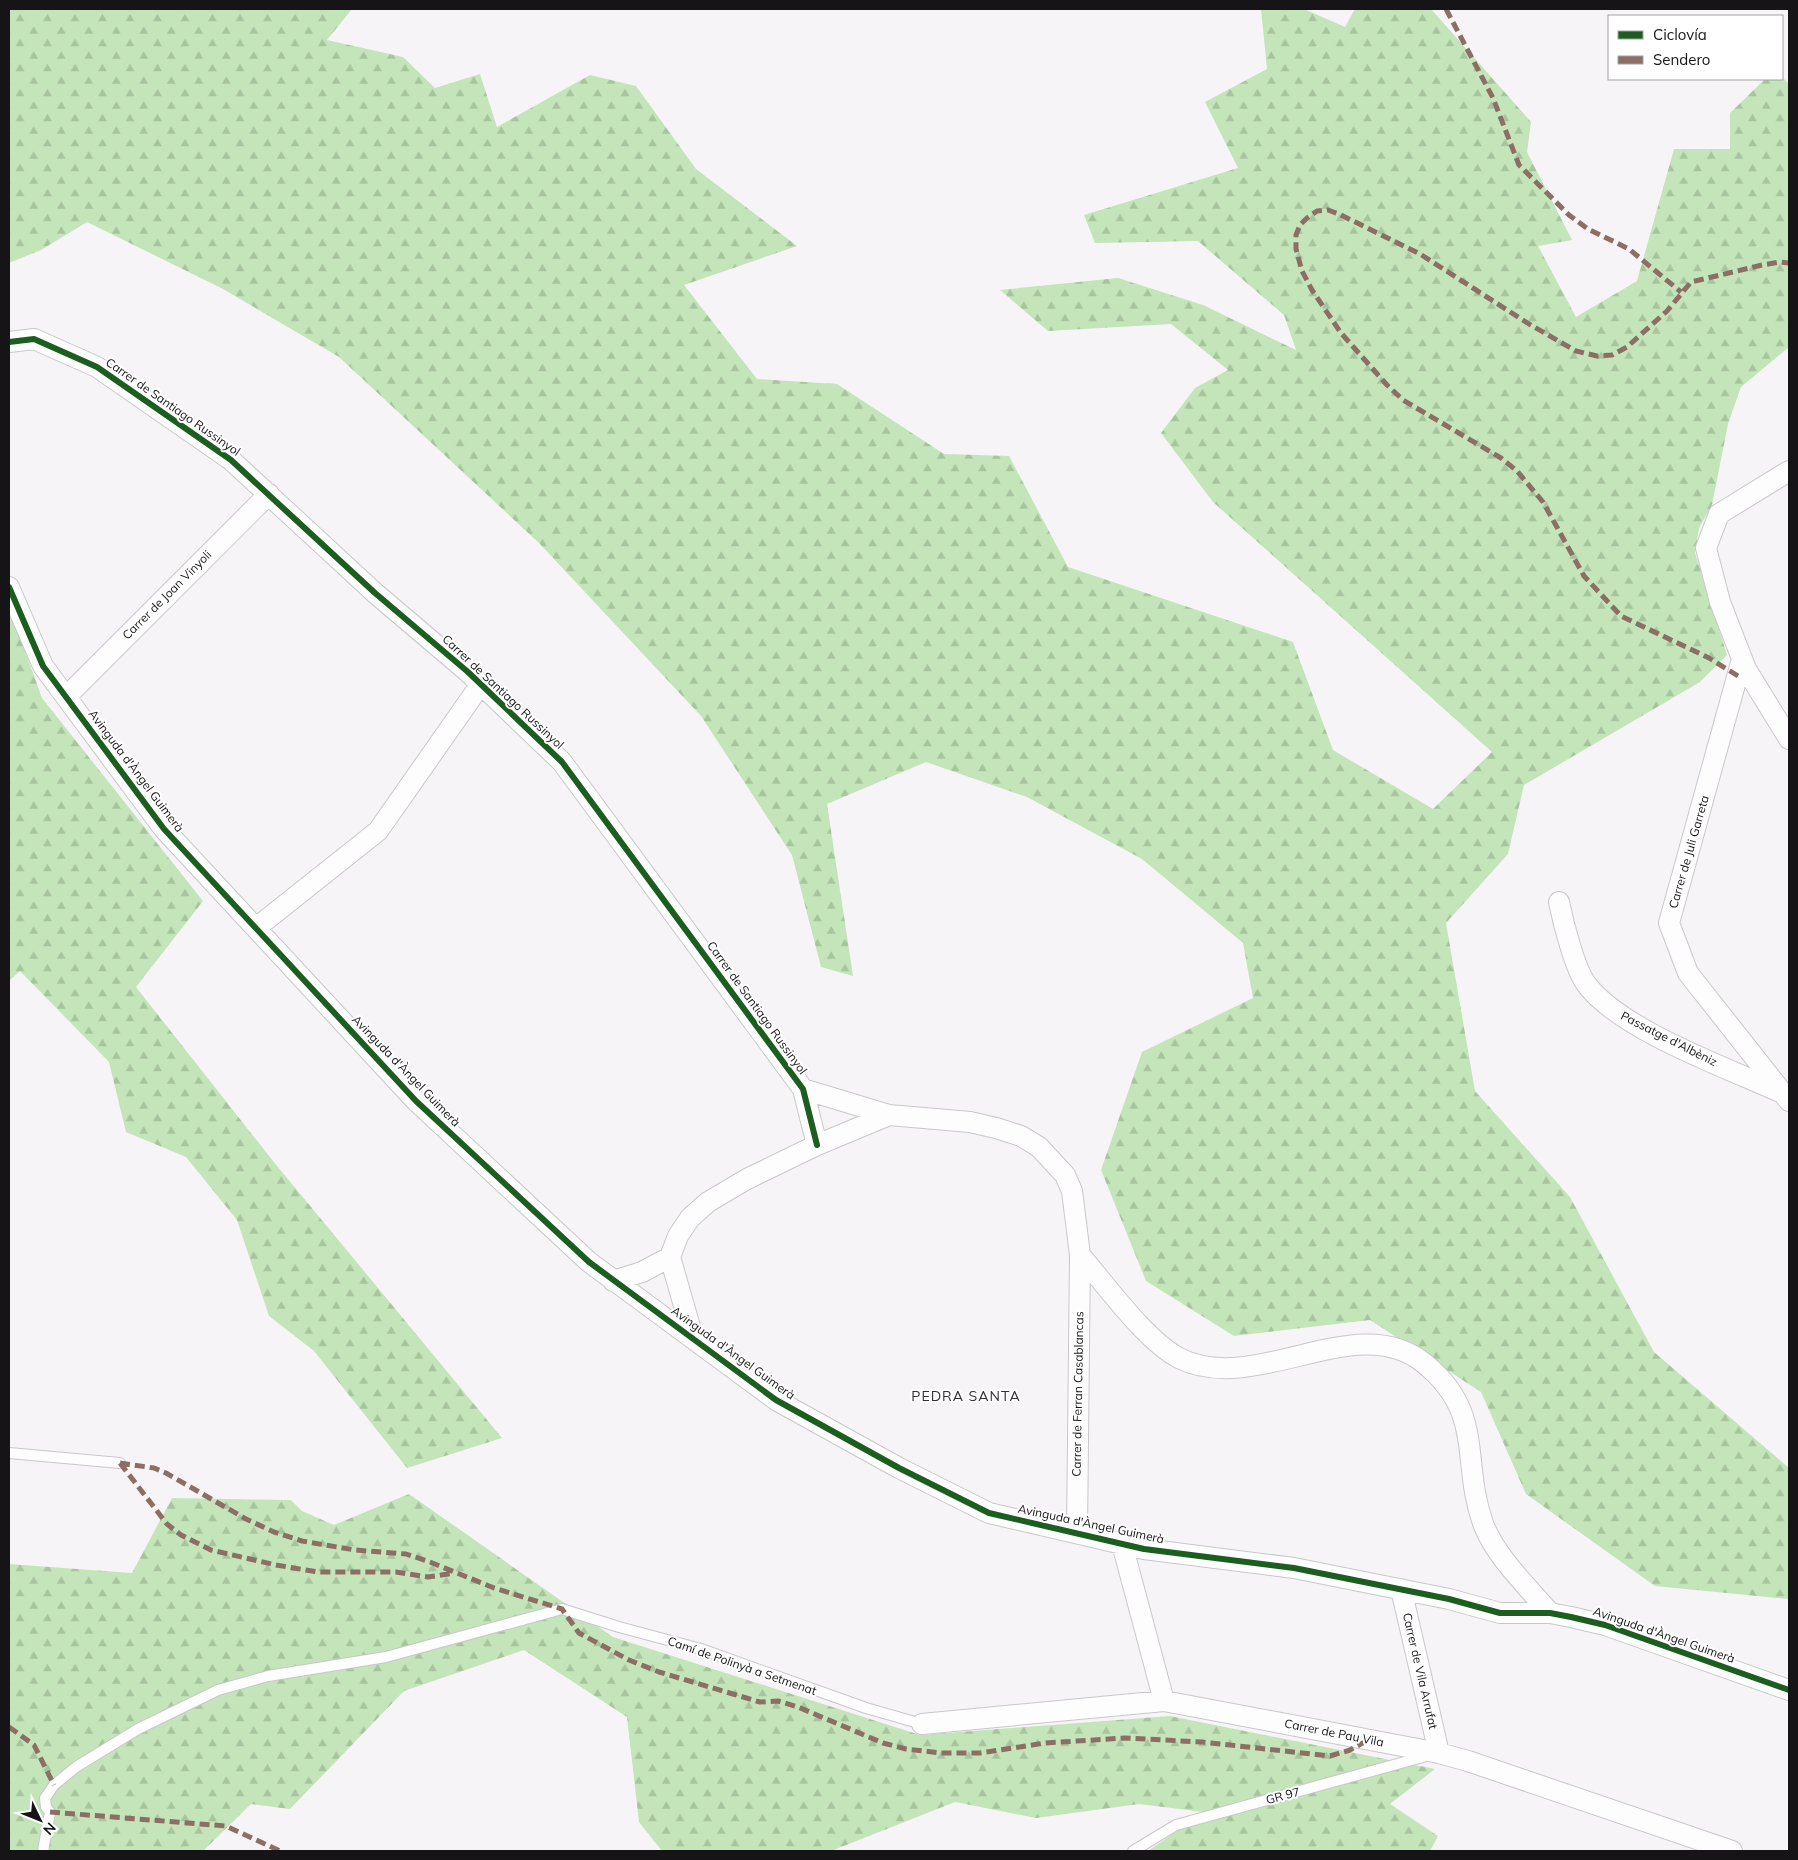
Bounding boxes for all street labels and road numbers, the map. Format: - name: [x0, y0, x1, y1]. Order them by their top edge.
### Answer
- street label: Carrer de Santiago Russinyol: [103, 354, 243, 459]
- street label: Carrer de Joan Vinyoli: [119, 547, 214, 642]
- street label: Carrer de Santiago Russinyol: [439, 631, 567, 752]
- street label: Avinguda d'Àngel Guimerà: [86, 707, 187, 835]
- street label: Carrer de Juli Garreta: [1665, 794, 1712, 910]
- street label: Carrer de Santiago Russinyol: [704, 938, 811, 1077]
- street label: Passatge d'Albèniz: [1618, 1008, 1720, 1069]
- street label: Avinguda d'Àngel Guimerà: [349, 1012, 464, 1129]
- street label: Avinguda d'Àngel Guimerà: [669, 1303, 798, 1402]
- street label: Carrer de Ferran Casablancas: [1069, 1311, 1086, 1477]
- street label: Avinguda d'Àngel Guimerà: [1017, 1501, 1166, 1546]
- street label: Avinguda d'Àngel Guimerà: [1591, 1603, 1737, 1666]
- street label: Carrer de Vila Arrufat: [1400, 1611, 1441, 1731]
- street label: Camí de Polinyà a Setmenat: [666, 1633, 819, 1698]
- street label: Carrer de Pau Vila: [1283, 1716, 1385, 1749]
- street label: GR 97: [1264, 1784, 1302, 1807]

